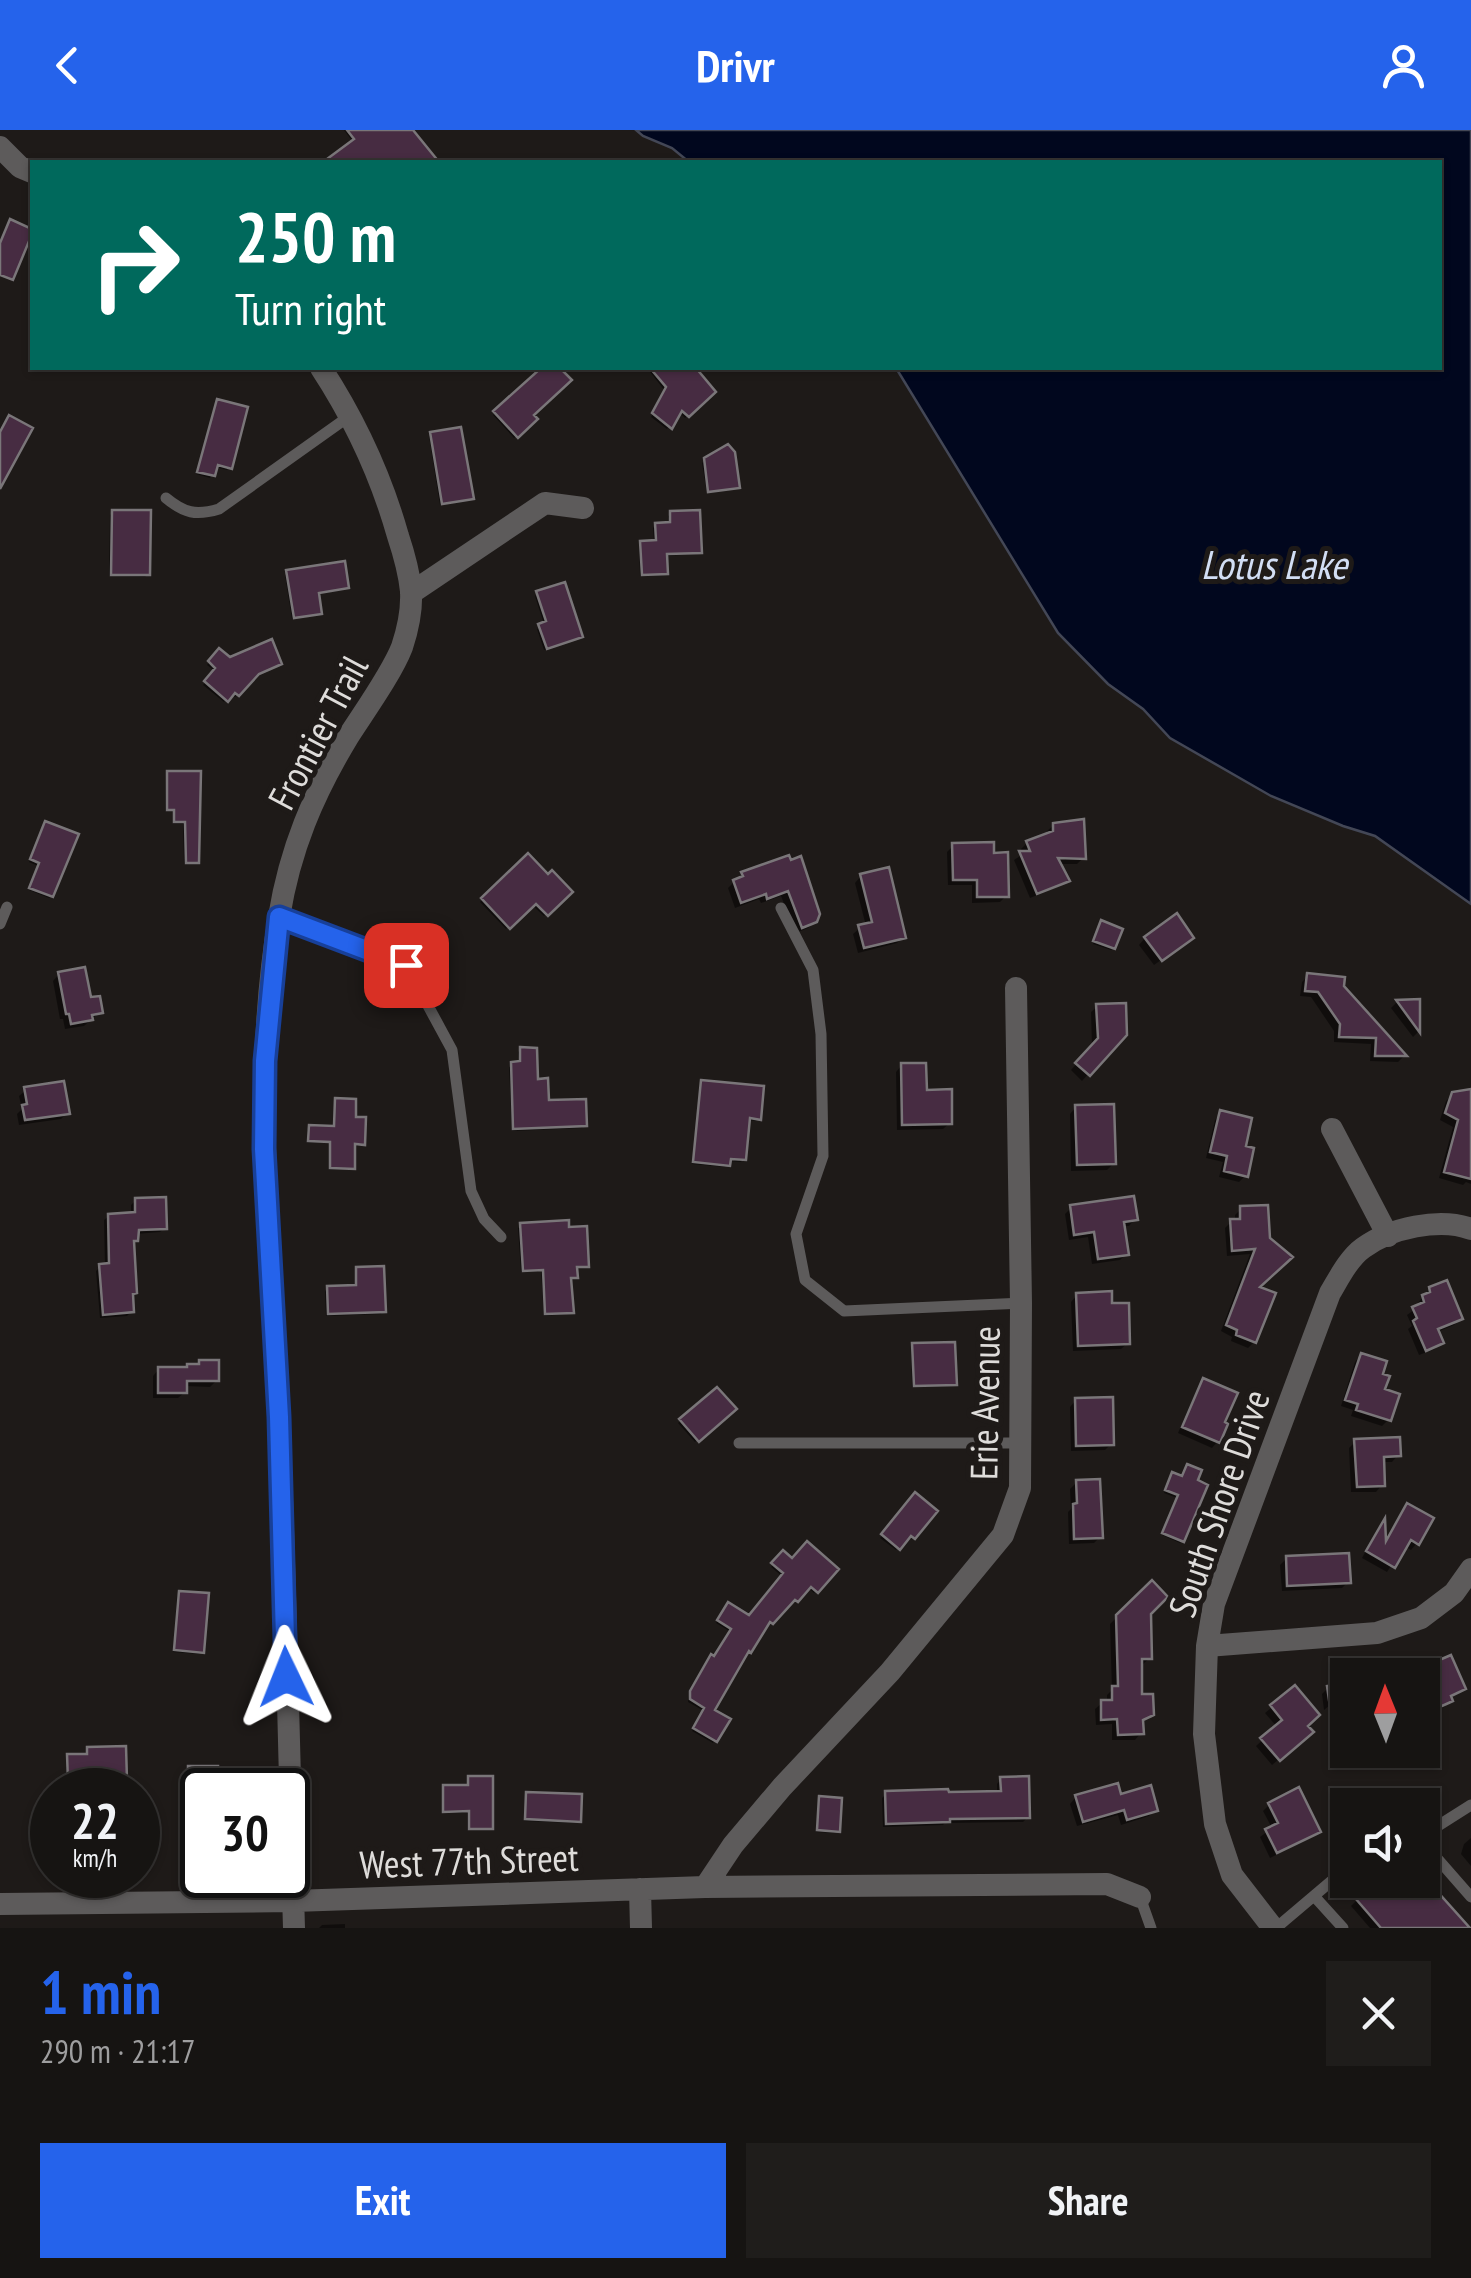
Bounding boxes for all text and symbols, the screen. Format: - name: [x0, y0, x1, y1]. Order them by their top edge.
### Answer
- text: Drivr: [696, 36, 775, 94]
- icon: back: [40, 38, 95, 93]
- icon: person: [1376, 38, 1431, 93]
- text: 250 m: [235, 191, 396, 281]
- icon: right: [70, 200, 200, 330]
- text: Turn right: [235, 279, 386, 337]
- water label: Lotus Lake: [1201, 538, 1350, 590]
- street label: Frontier Trail: [256, 646, 378, 817]
- pin: [364, 923, 449, 1008]
- icon: arrive: [379, 938, 434, 993]
- street label: Erie Avenue: [958, 1326, 1010, 1480]
- street label: South Shore Drive: [1156, 1383, 1280, 1623]
- position arrow: [234, 1625, 338, 1729]
- north arrow: [1330, 1658, 1440, 1768]
- map controls: [1330, 1658, 1440, 1898]
- speed limit sign: 30: [180, 1768, 310, 1898]
- text: 22: [71, 1788, 119, 1853]
- button: sound: [1330, 1788, 1440, 1898]
- street label: West 77th Street: [359, 1832, 580, 1888]
- text: km/h: [73, 1842, 117, 1874]
- text: 1 min: [40, 1953, 161, 2031]
- button: close: [1326, 1961, 1431, 2066]
- text: 290 m · 21:17: [40, 2030, 195, 2072]
- button: Exit: [40, 2143, 726, 2258]
- button: Share: [746, 2143, 1431, 2258]

